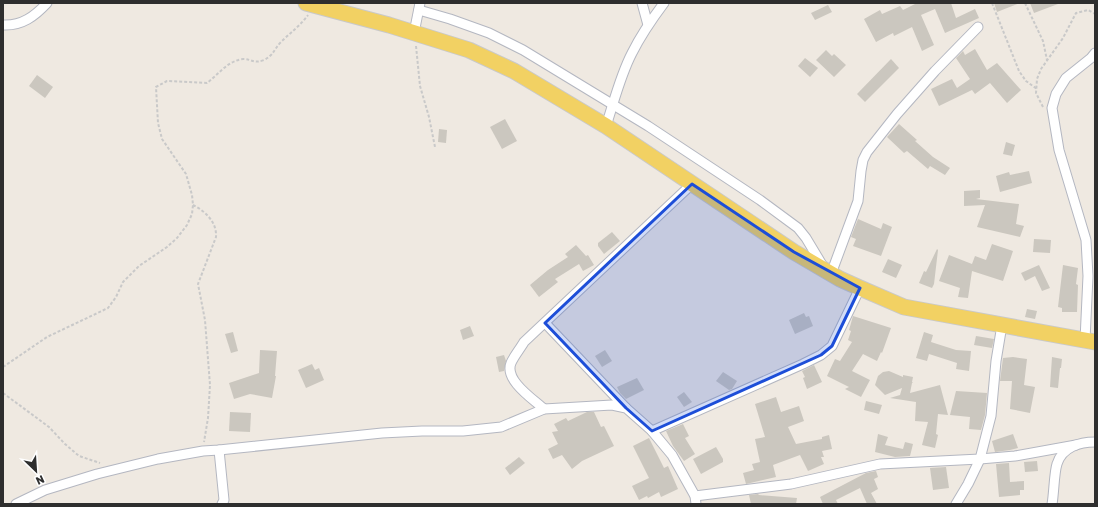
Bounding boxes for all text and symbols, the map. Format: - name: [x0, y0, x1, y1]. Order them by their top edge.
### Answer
- north arrow: [16, 451, 56, 491]
- text: N: [34, 472, 46, 487]

